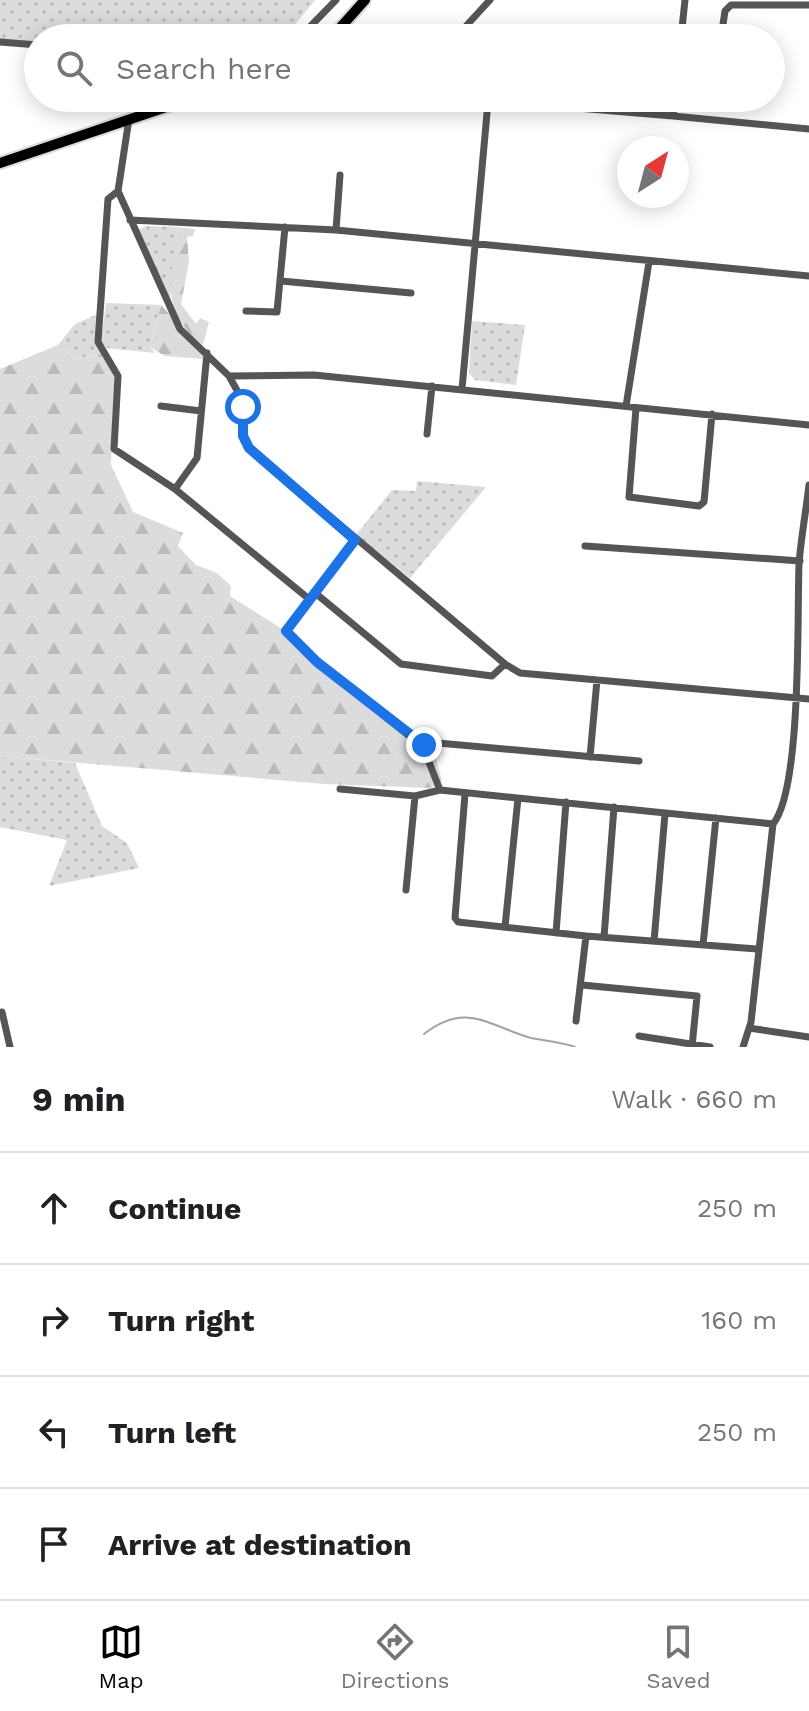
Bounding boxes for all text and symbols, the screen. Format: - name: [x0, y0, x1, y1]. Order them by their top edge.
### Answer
- search box: [24, 24, 785, 112]
- icon: search: [52, 46, 96, 90]
- text: Search here: [116, 51, 292, 86]
- north arrow: [617, 136, 689, 208]
- route start: [225, 389, 261, 425]
- route end: [406, 727, 442, 763]
- text: 9 min: [32, 1079, 126, 1119]
- text: Walk · 660 m: [611, 1084, 777, 1114]
- icon: ahead: [32, 1186, 76, 1230]
- text: Continue: [108, 1191, 241, 1226]
- text: 250 m: [697, 1193, 777, 1223]
- icon: right: [32, 1298, 76, 1342]
- text: Turn right: [108, 1303, 254, 1338]
- text: 160 m: [701, 1305, 777, 1335]
- icon: left: [32, 1410, 76, 1454]
- text: Turn left: [108, 1415, 236, 1450]
- text: 250 m: [697, 1417, 777, 1447]
- icon: arrive: [32, 1522, 76, 1566]
- text: Arrive at destination: [108, 1527, 412, 1562]
- tab: Map: [99, 1620, 143, 1693]
- tab: Directions: [341, 1620, 449, 1693]
- tab: Saved: [647, 1620, 710, 1693]

